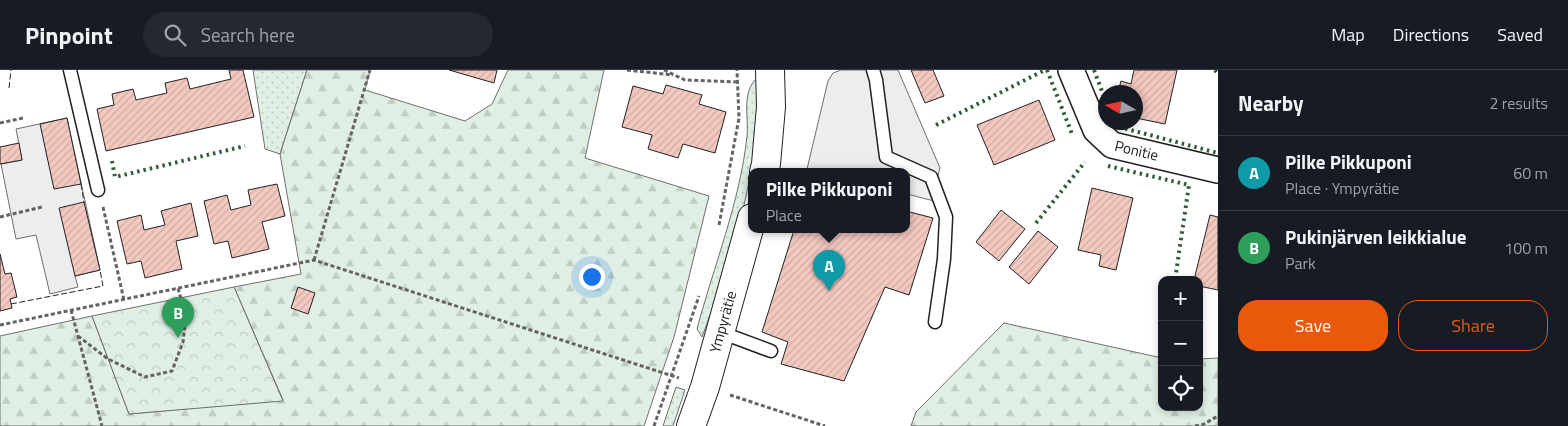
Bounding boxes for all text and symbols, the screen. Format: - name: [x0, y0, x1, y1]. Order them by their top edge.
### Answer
- search box: [143, 12, 493, 57]
- text: Pinpoint: [25, 17, 113, 53]
- text: Search here: [201, 20, 295, 49]
- icon: search: [161, 21, 189, 49]
- text: Map: [1331, 21, 1365, 48]
- text: Directions: [1393, 21, 1469, 48]
- text: Saved: [1497, 21, 1543, 48]
- north arrow: [1098, 85, 1143, 130]
- text: Nearby: [1238, 87, 1303, 119]
- text: 2 results: [1489, 91, 1548, 115]
- street label: Ponitie: [1112, 134, 1161, 167]
- text: Pilke Pikkuponi: [1285, 147, 1412, 176]
- text: A: [1249, 161, 1259, 185]
- text: 60 m: [1513, 161, 1548, 185]
- popup: [748, 168, 910, 233]
- text: Pilke Pikkuponi: [766, 174, 892, 203]
- text: Place · Ympyrätie: [1285, 176, 1399, 200]
- text: Place: [766, 203, 802, 227]
- text: Pukinjärven leikkialue: [1285, 222, 1467, 251]
- text: B: [1249, 236, 1259, 260]
- text: 100 m: [1504, 236, 1548, 260]
- pin: A: [813, 250, 845, 291]
- text: Park: [1285, 251, 1316, 275]
- your location: [579, 264, 605, 290]
- map controls: [1158, 276, 1203, 411]
- button: +: [1158, 276, 1203, 321]
- street label: Ympyrätie: [703, 288, 742, 355]
- pin: B: [162, 297, 194, 338]
- button: Save: [1238, 300, 1388, 351]
- button: Share: [1398, 300, 1548, 351]
- button: −: [1158, 321, 1203, 366]
- button: locate: [1158, 366, 1203, 411]

